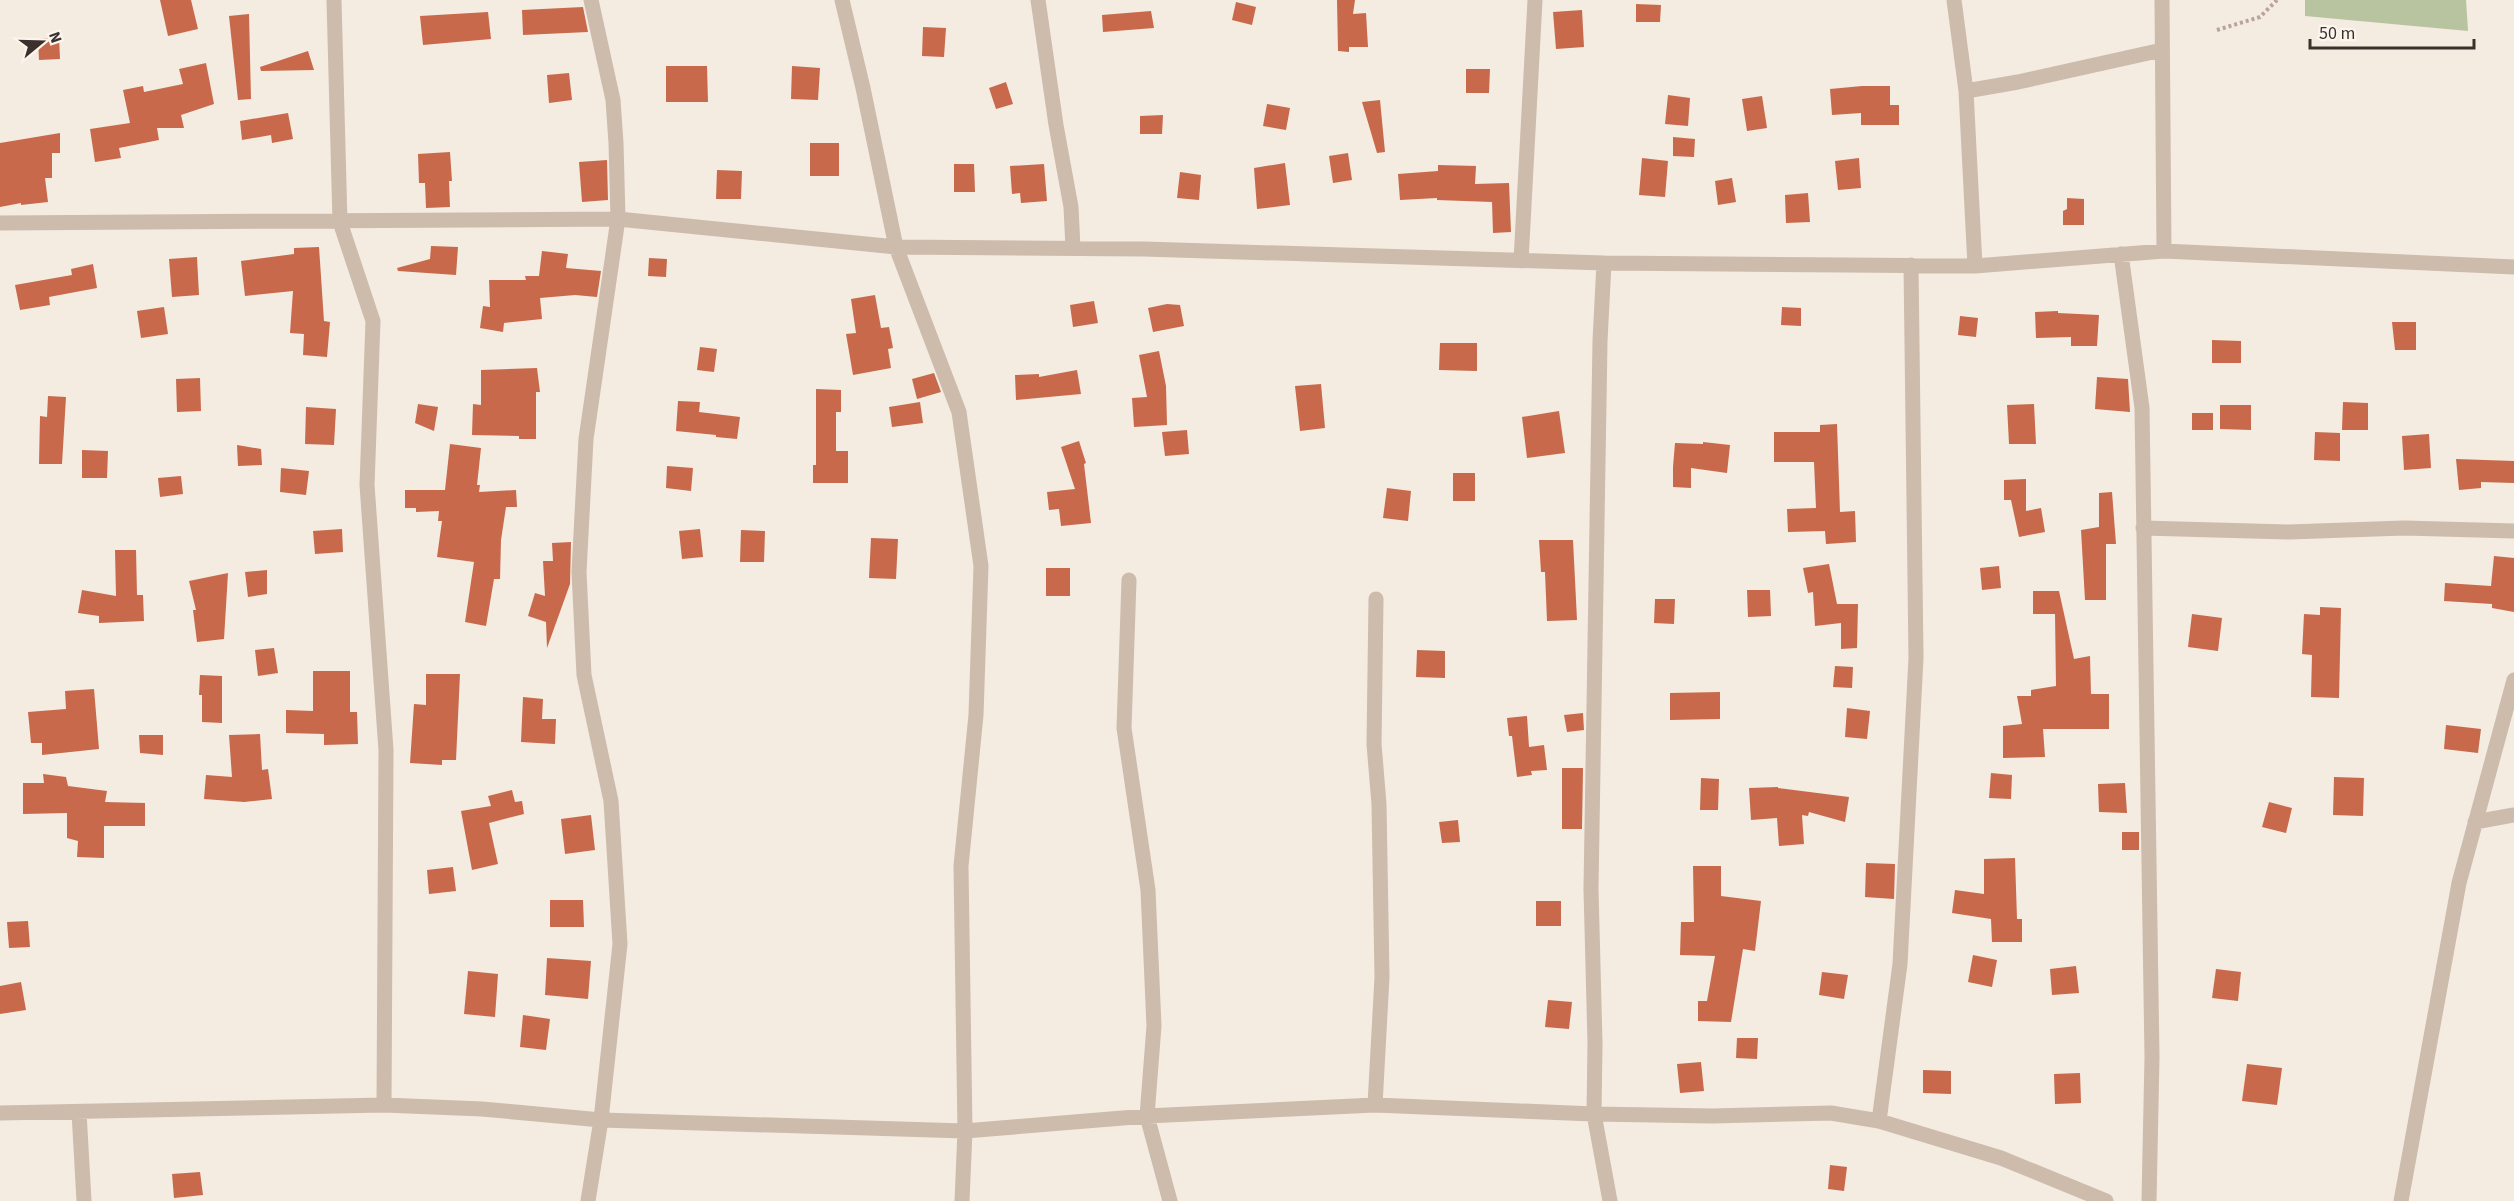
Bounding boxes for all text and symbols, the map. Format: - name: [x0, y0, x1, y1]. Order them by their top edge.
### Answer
- north arrow: [12, 12, 72, 72]
- scale bar: [2310, 12, 2474, 50]
- text: 50 m: [2319, 21, 2355, 46]
- text: N: [43, 29, 67, 46]

